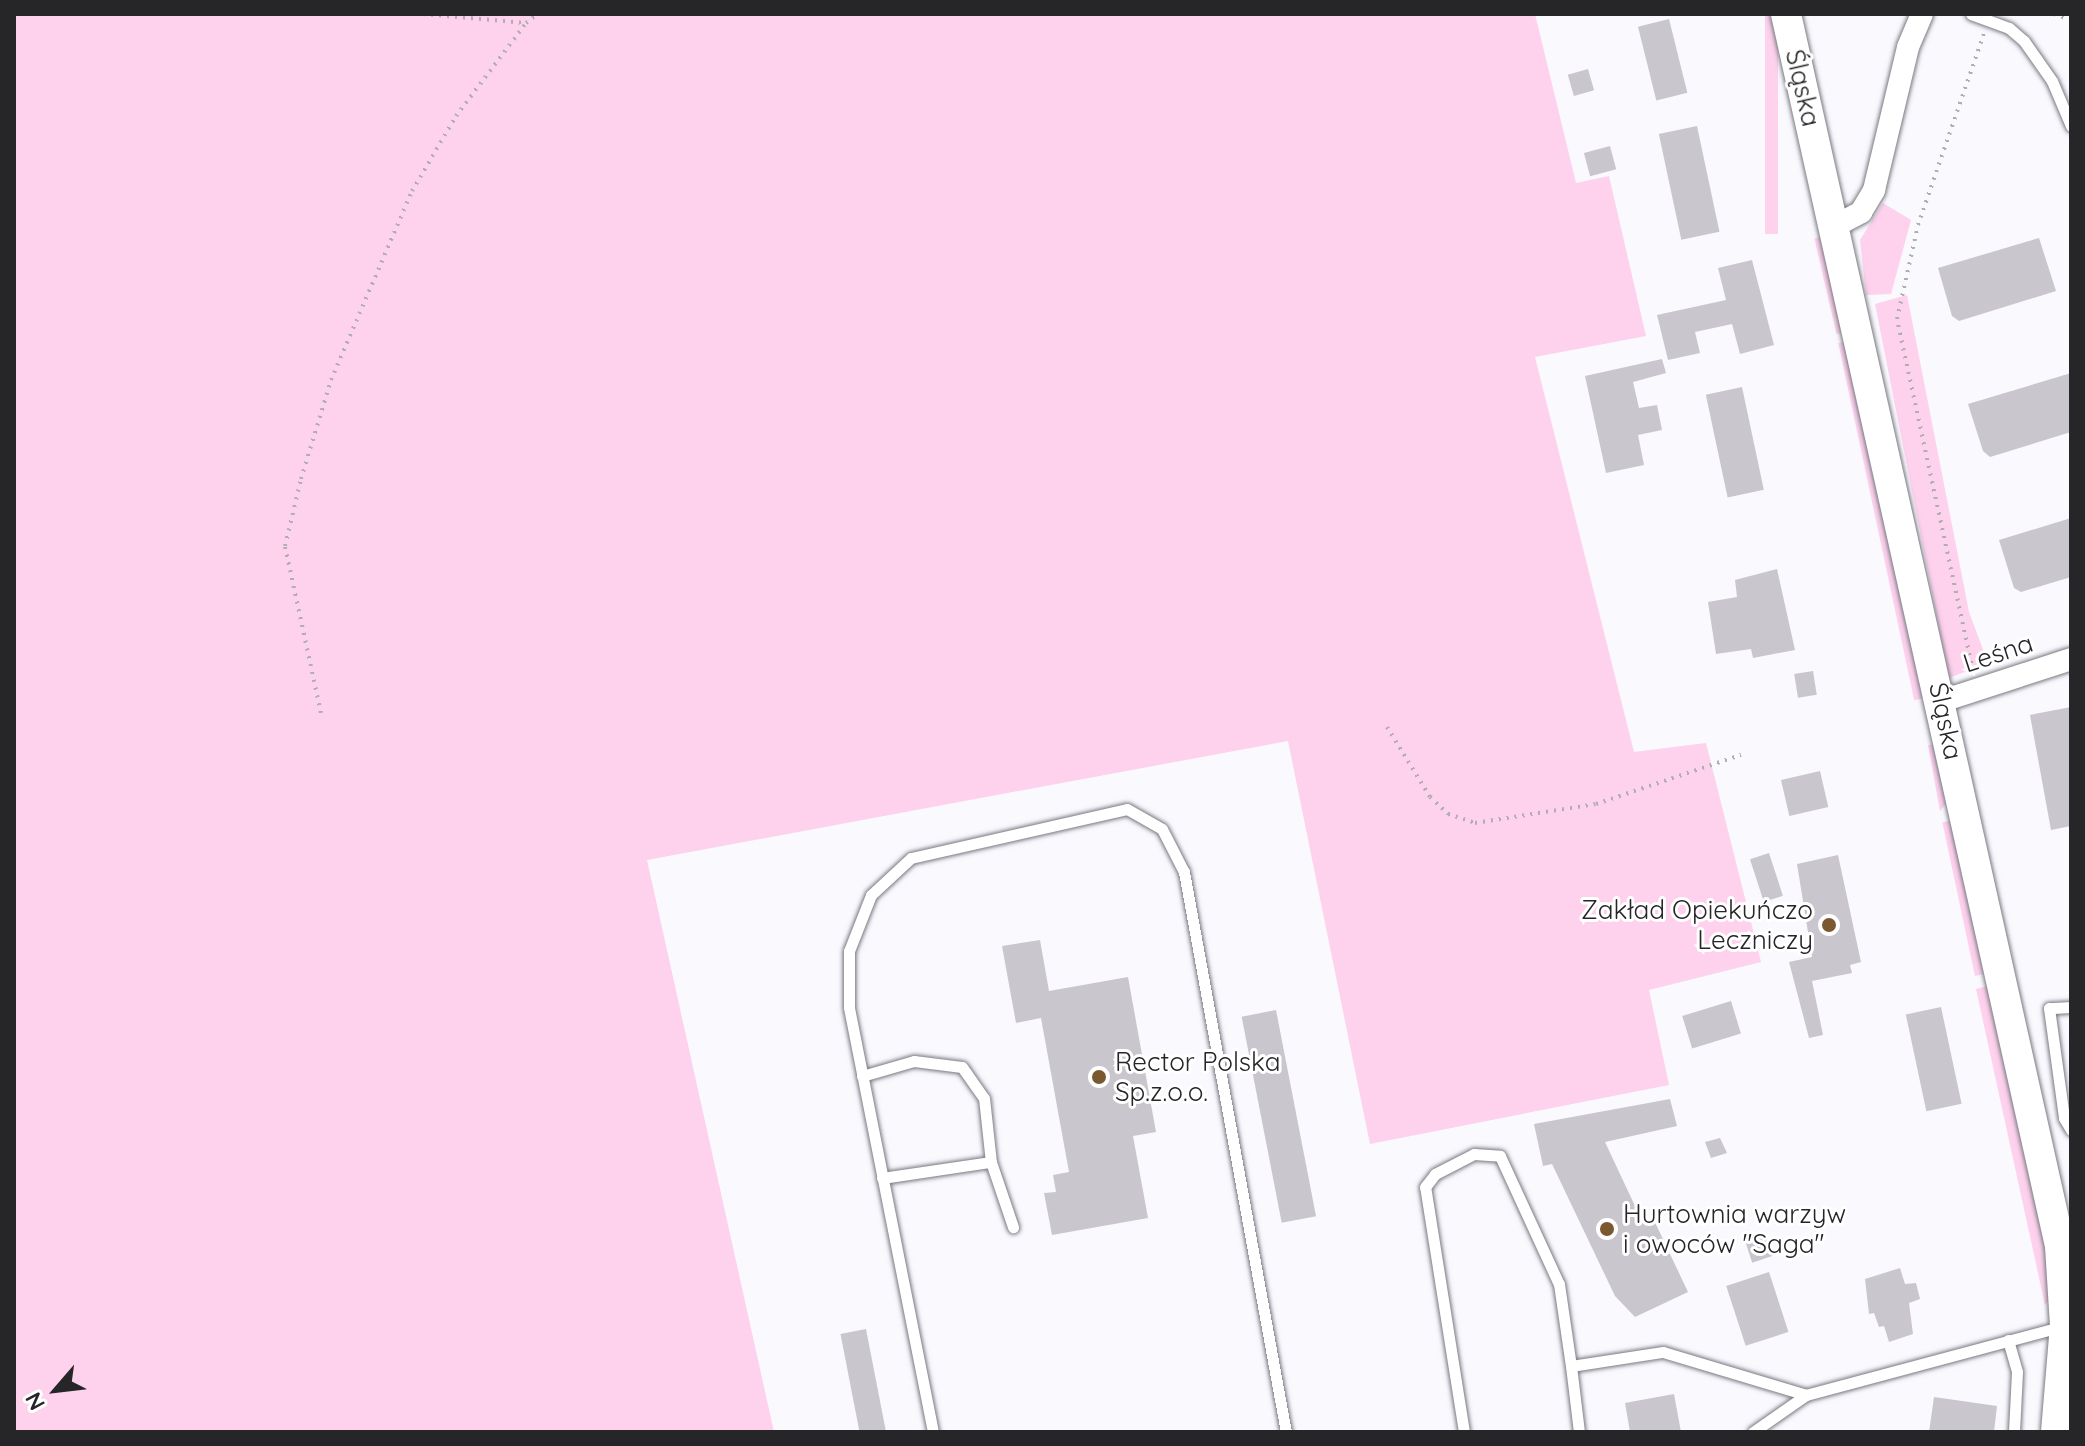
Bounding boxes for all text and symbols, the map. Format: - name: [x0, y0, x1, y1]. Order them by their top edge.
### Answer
- street label: Śląska: [1779, 46, 1827, 130]
- street label: Leśna: [1959, 627, 2037, 679]
- street label: Śląska: [1923, 680, 1969, 762]
- place label: Zakład Opiekuńczo Leczniczy: [1581, 894, 1813, 956]
- marker: Zakład Opiekuńczo Leczniczy: [1820, 916, 1838, 934]
- place label: Rector Polska Sp.z.o.o.: [1115, 1046, 1281, 1108]
- marker: Rector Polska Sp.z.o.o.: [1090, 1068, 1108, 1086]
- place label: Hurtownia warzyw i owoców "Saga": [1623, 1198, 1846, 1260]
- marker: Hurtownia warzyw i owoców "Saga": [1598, 1220, 1616, 1238]
- north arrow: [16, 1350, 96, 1430]
- text: N: [19, 1388, 51, 1415]

